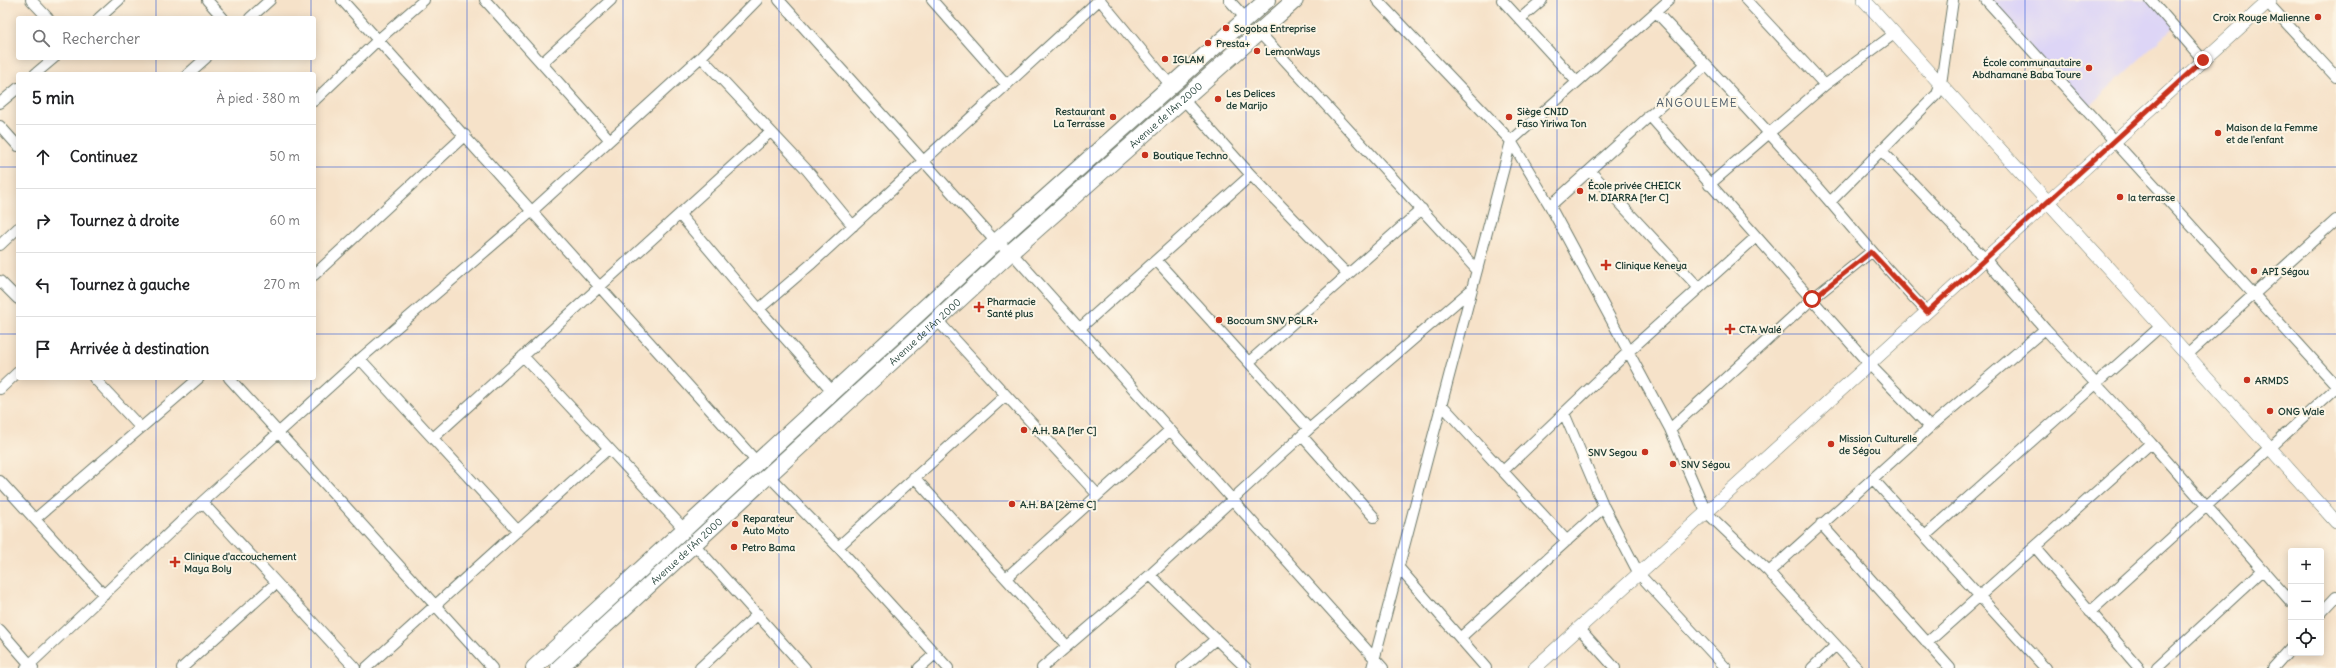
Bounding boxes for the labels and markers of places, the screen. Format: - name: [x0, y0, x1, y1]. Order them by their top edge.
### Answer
- place label: Croix Rouge Malienne: [2213, 11, 2311, 24]
- marker: Croix Rouge Malienne: [2313, 12, 2323, 22]
- place label: Sogoba Entreprise: [1234, 22, 1317, 35]
- marker: Sogoba Entreprise: [1221, 23, 1231, 33]
- place label: Presta+: [1216, 37, 1251, 50]
- marker: Presta+: [1203, 38, 1213, 48]
- place label: LemonWays: [1265, 45, 1320, 58]
- marker: LemonWays: [1252, 46, 1262, 56]
- place label: IGLAM: [1173, 53, 1204, 66]
- marker: IGLAM: [1160, 54, 1170, 64]
- place label: École communautaire Abdhamane Baba Toure: [1973, 56, 2082, 81]
- marker: École communautaire Abdhamane Baba Toure: [2084, 63, 2094, 73]
- place label: Les Delices de Marijo: [1226, 87, 1276, 112]
- marker: Les Delices de Marijo: [1213, 94, 1223, 104]
- place label: Restaurant La Terrasse: [1053, 105, 1106, 130]
- place label: Siège CNID Faso Yiriwa Ton: [1517, 105, 1587, 130]
- marker: Restaurant La Terrasse: [1108, 112, 1118, 122]
- marker: Siège CNID Faso Yiriwa Ton: [1504, 112, 1514, 122]
- place label: Maison de la Femme et de l'enfant: [2226, 121, 2318, 146]
- marker: Maison de la Femme et de l'enfant: [2213, 128, 2223, 138]
- place label: Boutique Techno: [1153, 149, 1228, 162]
- marker: Boutique Techno: [1140, 150, 1150, 160]
- place label: École privée CHEICK M. DIARRA [1er C]: [1588, 179, 1682, 204]
- marker: École privée CHEICK M. DIARRA [1er C]: [1575, 186, 1585, 196]
- place label: la terrasse: [2128, 191, 2176, 204]
- marker: la terrasse: [2115, 192, 2125, 202]
- marker: Clinique Keneya: [1600, 259, 1612, 271]
- place label: Clinique Keneya: [1615, 259, 1687, 272]
- place label: API Ségou: [2262, 265, 2309, 278]
- marker: API Ségou: [2249, 266, 2259, 276]
- place label: Pharmacie Santé plus: [987, 295, 1036, 320]
- marker: Pharmacie Santé plus: [974, 302, 984, 312]
- place label: Bocoum SNV PGLR+: [1227, 314, 1319, 327]
- marker: Bocoum SNV PGLR+: [1214, 315, 1224, 325]
- marker: CTA Walé: [1724, 323, 1736, 335]
- place label: CTA Walé: [1739, 323, 1782, 336]
- place label: ARMDS: [2255, 374, 2289, 387]
- marker: ARMDS: [2242, 375, 2252, 385]
- place label: ONG Wale: [2278, 405, 2325, 418]
- marker: ONG Wale: [2265, 406, 2275, 416]
- place label: A.H. BA [1er C]: [1032, 424, 1096, 437]
- marker: A.H. BA [1er C]: [1019, 425, 1029, 435]
- place label: Mission Culturelle de Ségou: [1839, 432, 1918, 457]
- marker: Mission Culturelle de Ségou: [1826, 439, 1836, 449]
- place label: SNV Segou: [1588, 446, 1637, 459]
- marker: SNV Segou: [1640, 447, 1650, 457]
- place label: SNV Ségou: [1681, 458, 1730, 471]
- marker: SNV Ségou: [1668, 459, 1678, 469]
- place label: A.H. BA [2ème C]: [1020, 498, 1096, 511]
- marker: A.H. BA [2ème C]: [1007, 499, 1017, 509]
- place label: Reparateur Auto Moto: [743, 512, 795, 537]
- marker: Reparateur Auto Moto: [730, 519, 740, 529]
- place label: Petro Bama: [742, 541, 795, 554]
- marker: Petro Bama: [729, 542, 739, 552]
- place label: Clinique d'accouchement Maya Boly: [184, 550, 297, 575]
- marker: Clinique d'accouchement Maya Boly: [169, 556, 181, 568]

